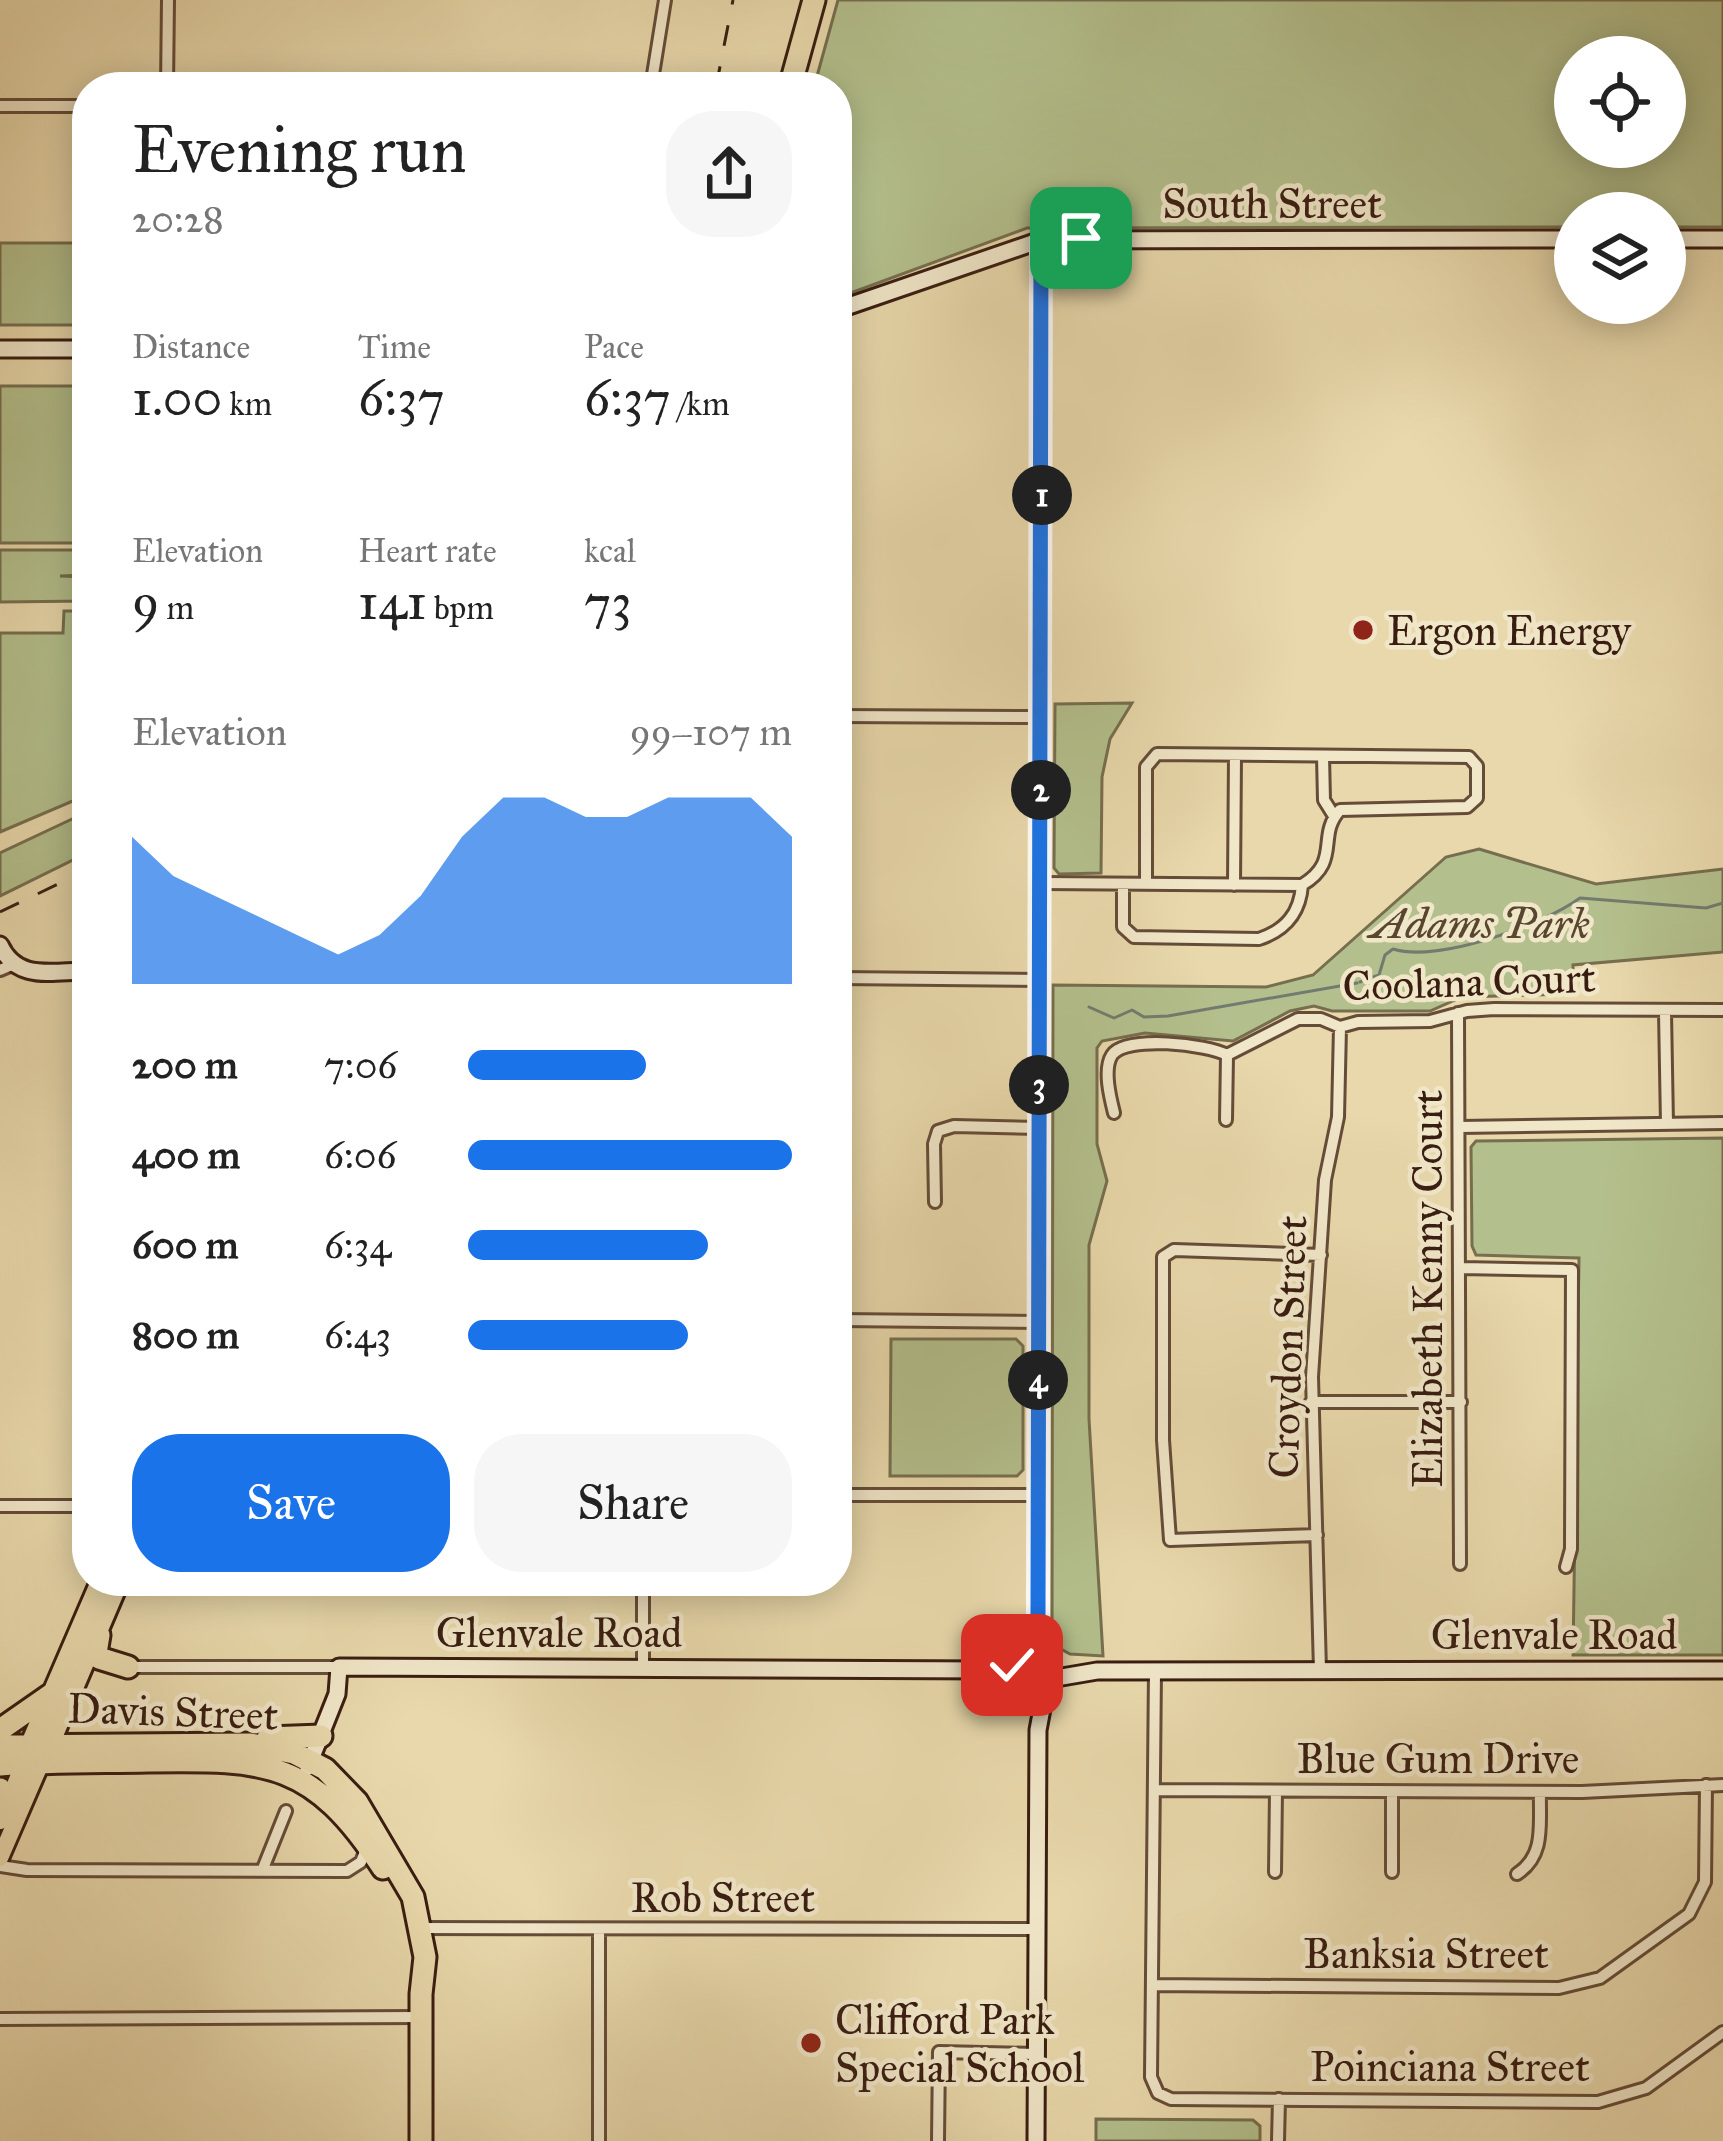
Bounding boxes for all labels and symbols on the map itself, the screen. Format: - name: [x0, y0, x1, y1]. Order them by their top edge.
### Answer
- street label: South Street: [1162, 178, 1382, 230]
- pin: [1030, 187, 1132, 289]
- pin: 1: [1012, 465, 1072, 525]
- place label: Ergon Energy: [1387, 605, 1632, 657]
- marker: Ergon Energy: [1350, 617, 1376, 643]
- pin: 2: [1011, 760, 1071, 820]
- park label: Adams Park: [1366, 898, 1590, 950]
- street label: Coolana Court: [1342, 952, 1597, 1012]
- pin: 3: [1009, 1055, 1069, 1115]
- street label: Elizabeth Kenny Court: [1402, 1090, 1454, 1488]
- street label: Croydon Street: [1257, 1214, 1319, 1479]
- pin: 4: [1008, 1350, 1068, 1410]
- street label: Glenvale Road: [436, 1607, 682, 1659]
- street label: Glenvale Road: [1431, 1609, 1677, 1661]
- pin: [961, 1614, 1063, 1716]
- street label: Davis Street: [67, 1682, 279, 1742]
- street label: Blue Gum Drive: [1297, 1733, 1579, 1785]
- street label: Rob Street: [631, 1872, 815, 1924]
- street label: Banksia Street: [1303, 1928, 1549, 1980]
- place label: Clifford Park Special School: [835, 1994, 1085, 2094]
- marker: Clifford Park Special School: [798, 2030, 824, 2056]
- street label: Poinciana Street: [1310, 2041, 1590, 2093]

